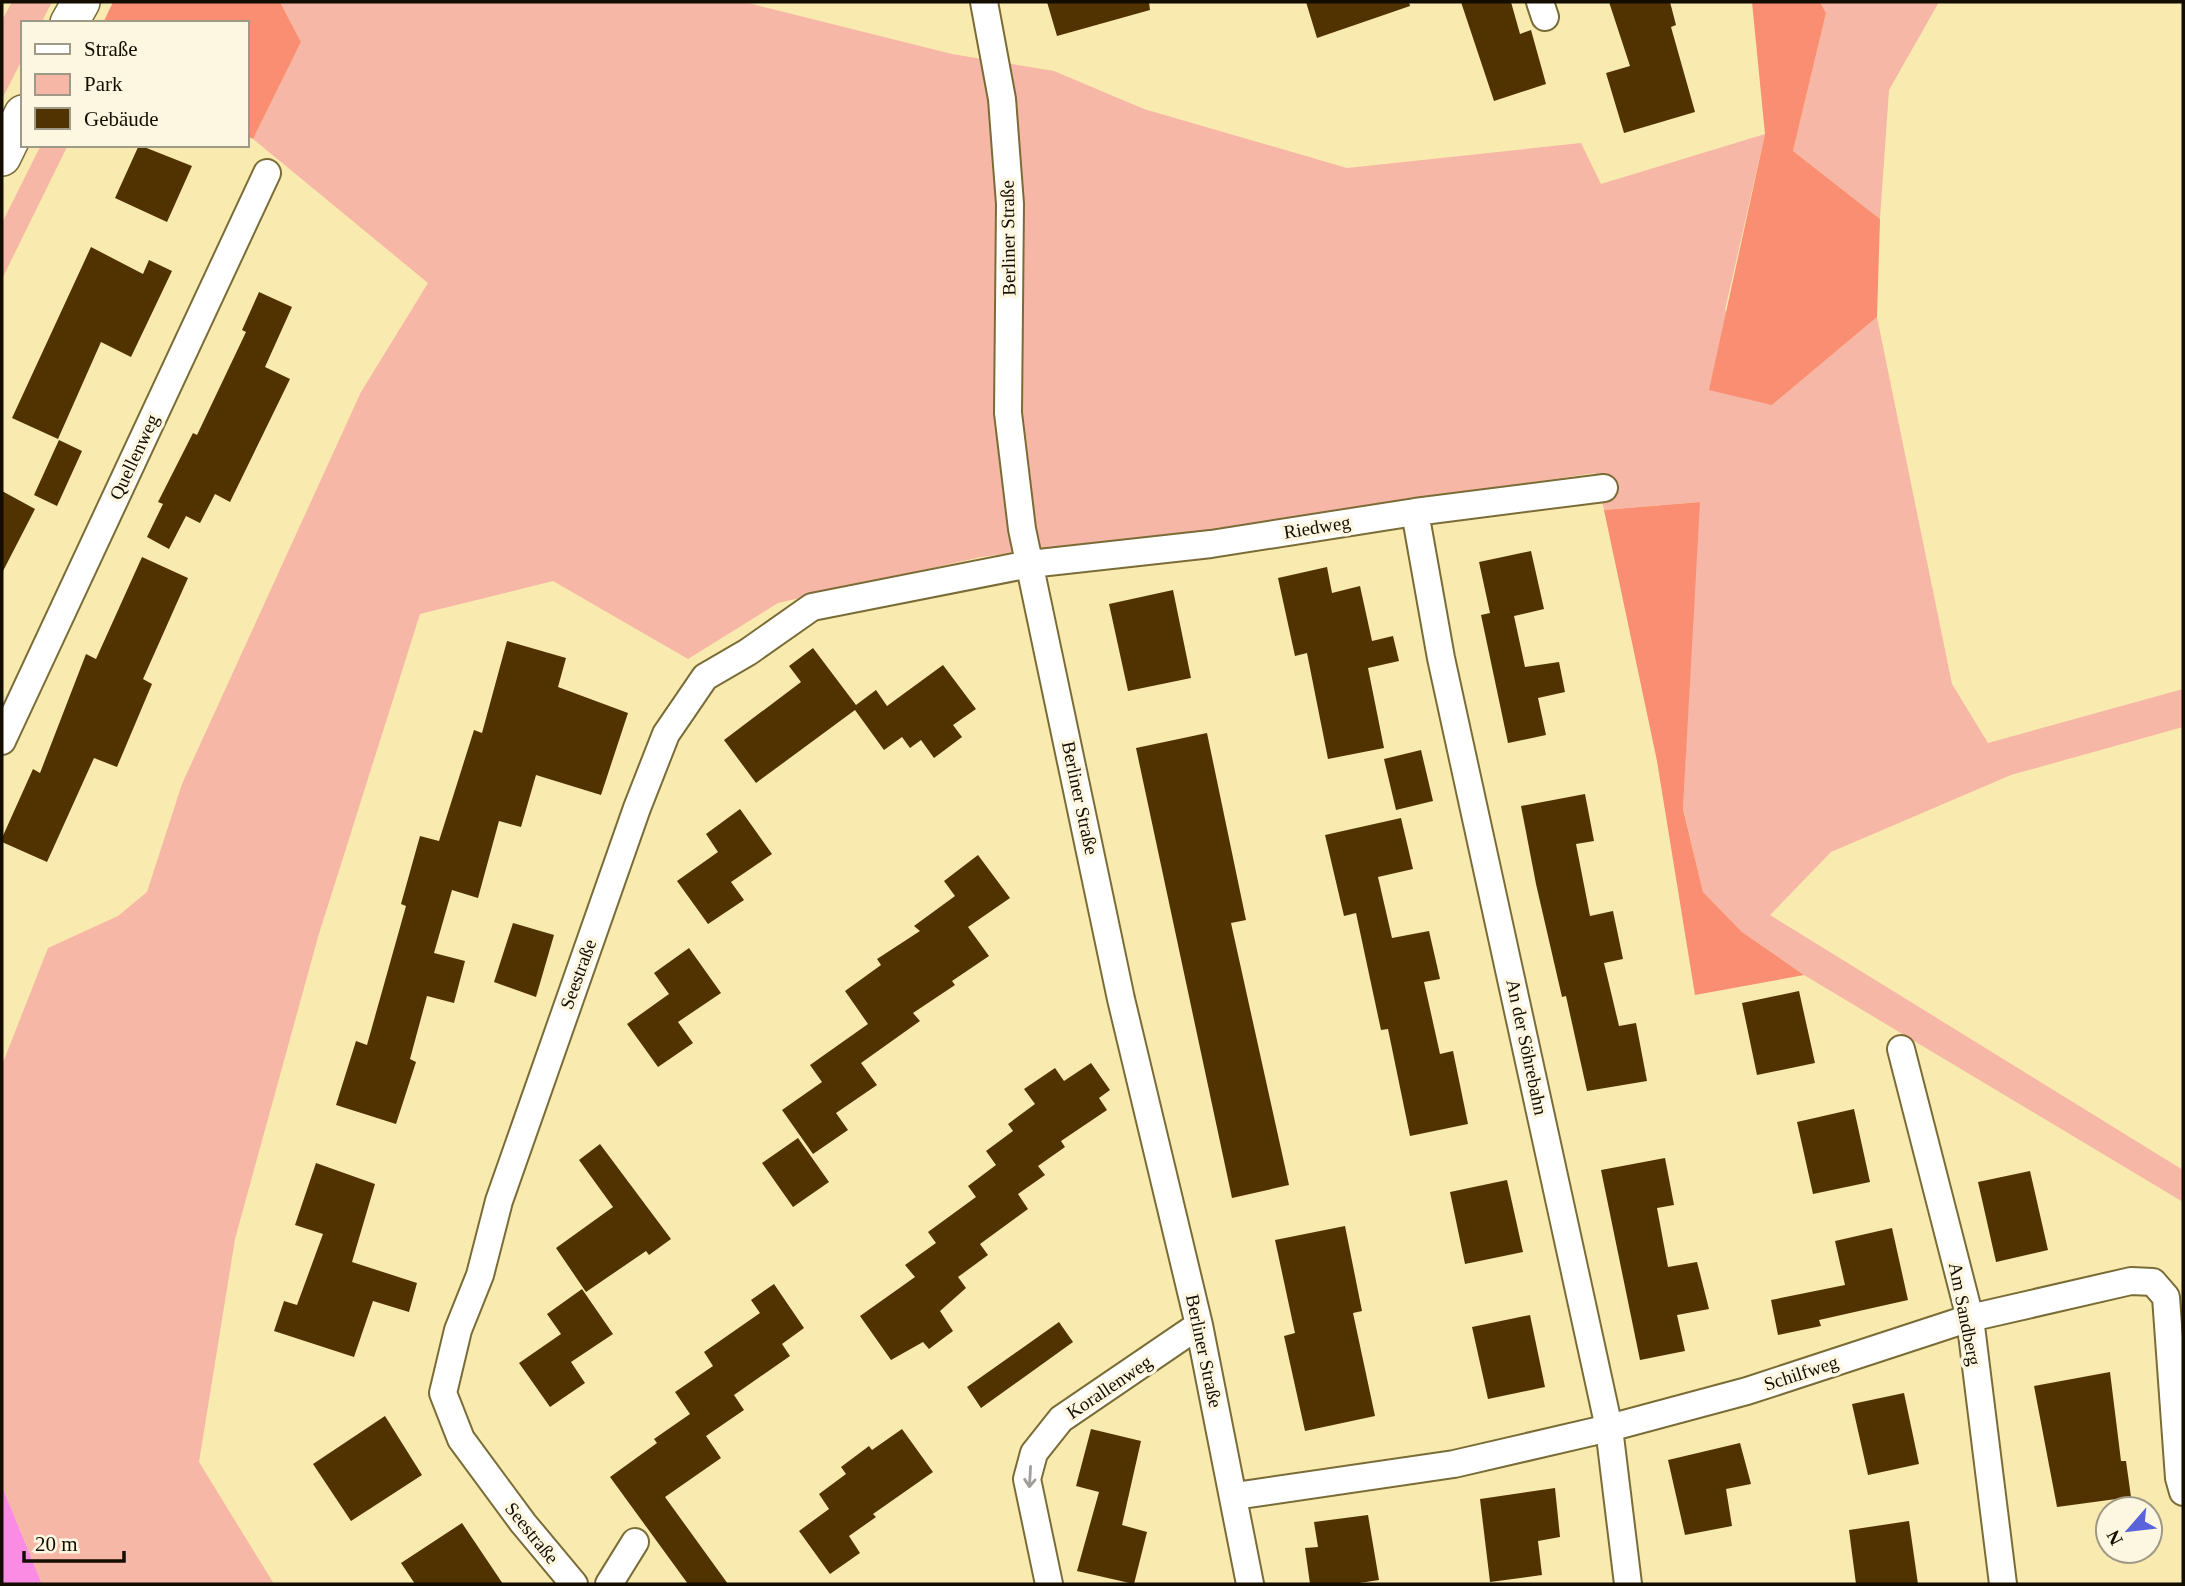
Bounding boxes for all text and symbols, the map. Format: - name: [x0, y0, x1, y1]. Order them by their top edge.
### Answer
- legend: [21, 21, 248, 147]
- text: Straße: [84, 37, 138, 61]
- text: Park: [84, 72, 123, 96]
- text: Gebäude: [84, 107, 159, 131]
- street label: Berliner Straße: [996, 180, 1020, 296]
- street label: Quellenweg: [105, 411, 163, 503]
- street label: Riedweg: [1282, 511, 1352, 543]
- street label: Berliner Straße: [1058, 739, 1102, 857]
- street label: Seestraße: [556, 936, 600, 1012]
- street label: An der Söhrebahn: [1502, 977, 1552, 1117]
- street label: Am Sandberg: [1945, 1261, 1985, 1368]
- street label: Berliner Straße: [1182, 1292, 1226, 1410]
- street label: Korallenweg: [1062, 1351, 1156, 1423]
- street label: Schilfweg: [1761, 1351, 1841, 1395]
- one-way arrow: [1023, 1465, 1036, 1488]
- north arrow: [2094, 1495, 2164, 1565]
- street label: Seestraße: [501, 1498, 563, 1568]
- scale bar: [24, 1520, 124, 1564]
- text: N: [2102, 1527, 2127, 1549]
- text: 20 m: [35, 1532, 78, 1556]

